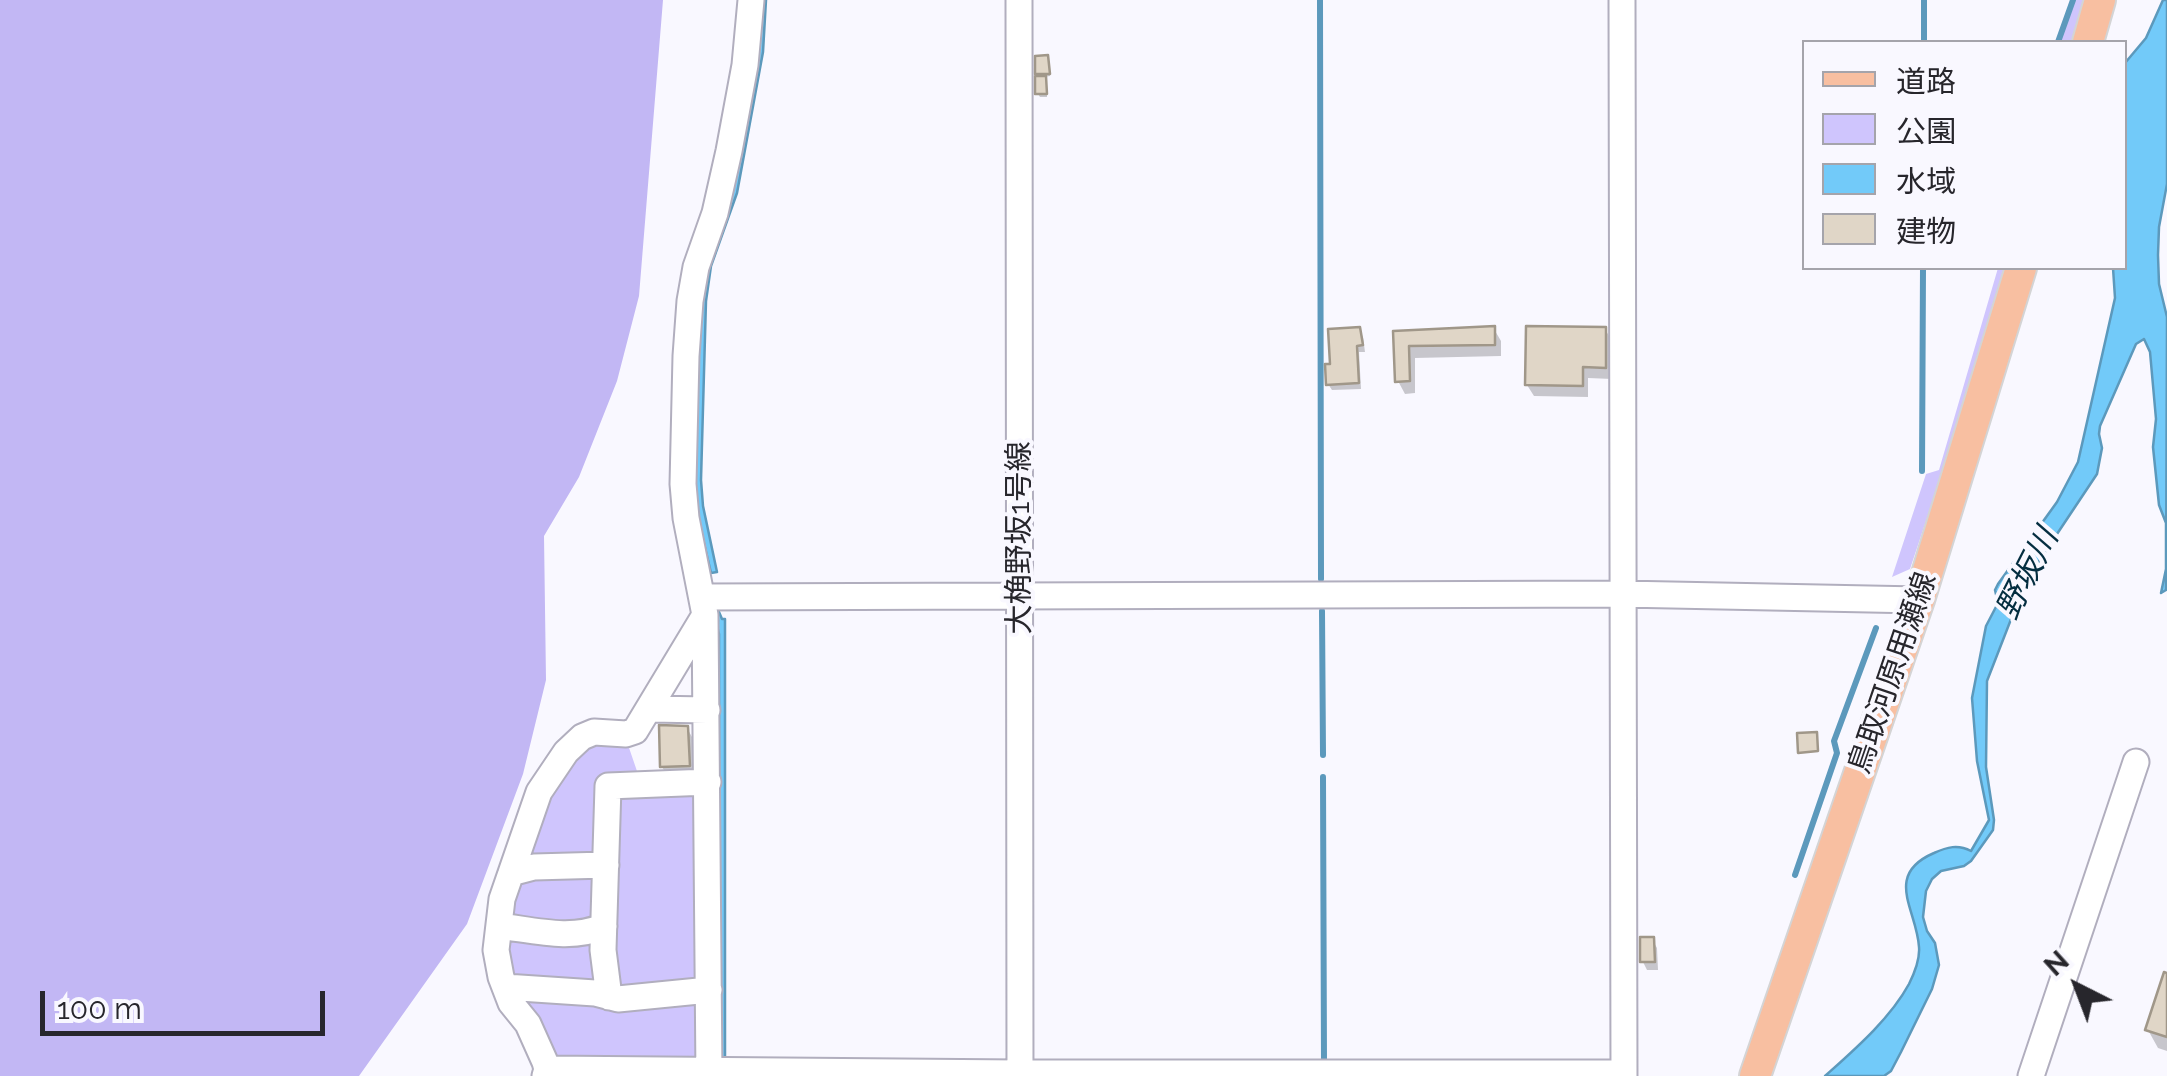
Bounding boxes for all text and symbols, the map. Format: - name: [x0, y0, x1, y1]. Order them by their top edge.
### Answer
- legend: [1802, 40, 2127, 270]
- text: 道路: [1896, 64, 1956, 99]
- text: 公園: [1896, 114, 1956, 149]
- text: 水域: [1896, 164, 1956, 199]
- text: 建物: [1896, 214, 1956, 249]
- street label: 大桷野坂1号線: [1002, 442, 1038, 634]
- water label: 野坂川: [1989, 523, 2067, 625]
- street label: 鳥取河原用瀬線: [1842, 568, 1944, 778]
- north arrow: [2027, 936, 2127, 1036]
- text: N: [2038, 944, 2076, 983]
- scale bar: [45, 971, 330, 1033]
- text: 100 m: [57, 991, 142, 1026]

